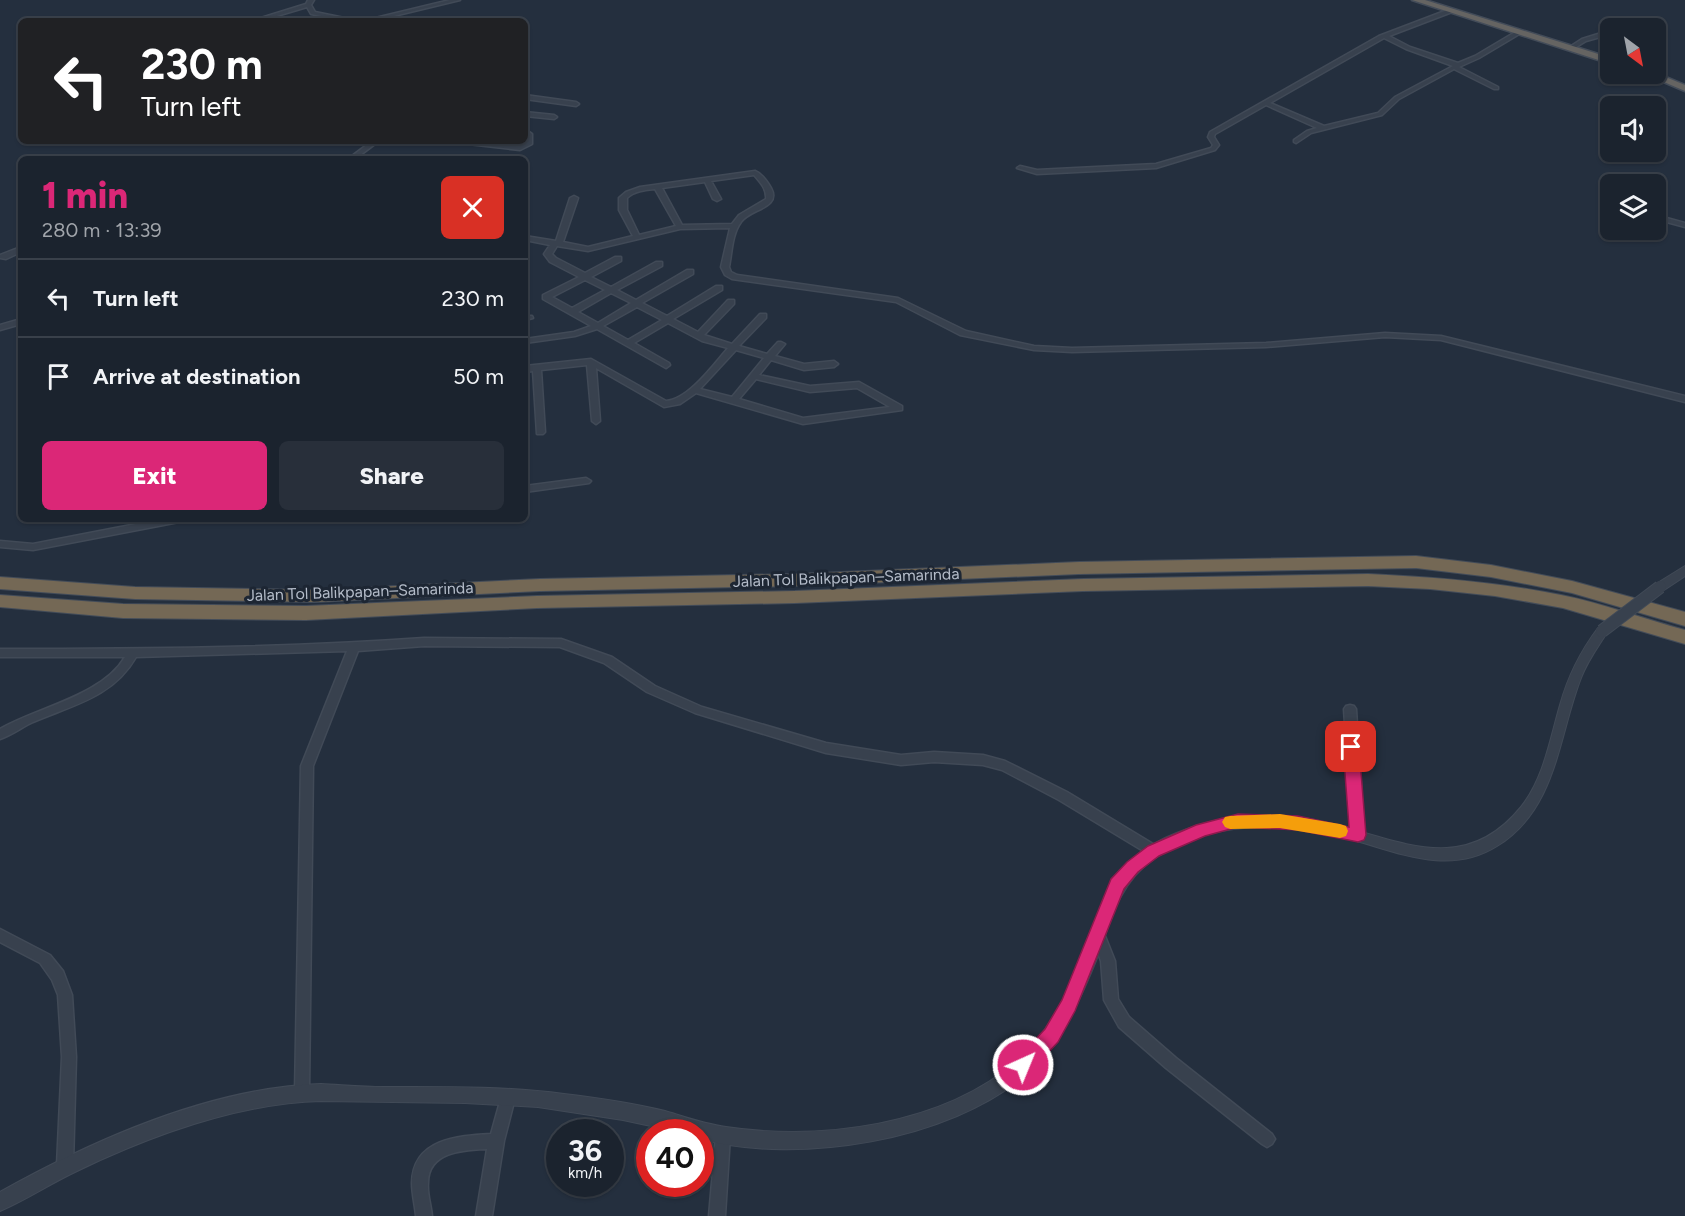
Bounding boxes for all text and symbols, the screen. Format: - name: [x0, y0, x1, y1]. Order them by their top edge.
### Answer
- north arrow: [1600, 18, 1666, 84]
- map controls: [1600, 18, 1666, 240]
- text: 230 m: [141, 39, 263, 90]
- icon: left: [42, 42, 120, 120]
- text: Turn left: [141, 90, 241, 123]
- button: sound: [1600, 96, 1666, 162]
- text: 1 min: [42, 174, 128, 217]
- button: layers: [1600, 174, 1666, 240]
- button: close: [441, 176, 504, 239]
- text: 280 m · 13:39: [42, 218, 162, 242]
- icon: left: [42, 282, 75, 315]
- text: Turn left: [93, 285, 179, 312]
- text: 230 m: [441, 285, 504, 312]
- icon: arrive: [42, 360, 75, 393]
- text: Arrive at destination: [93, 363, 301, 390]
- text: 50 m: [453, 363, 504, 390]
- button: Exit: [42, 441, 267, 510]
- button: Share: [279, 441, 504, 510]
- street label: Jalan Tol Balikpapan–Samarinda: [732, 564, 960, 591]
- street label: Jalan Tol Balikpapan–Samarinda: [246, 578, 474, 605]
- pin: [1325, 721, 1376, 772]
- icon: arrive: [1334, 730, 1367, 763]
- position arrow: [991, 1033, 1055, 1097]
- speed limit sign: 40: [636, 1119, 714, 1197]
- text: 36: [568, 1132, 602, 1169]
- text: km/h: [568, 1164, 602, 1182]

